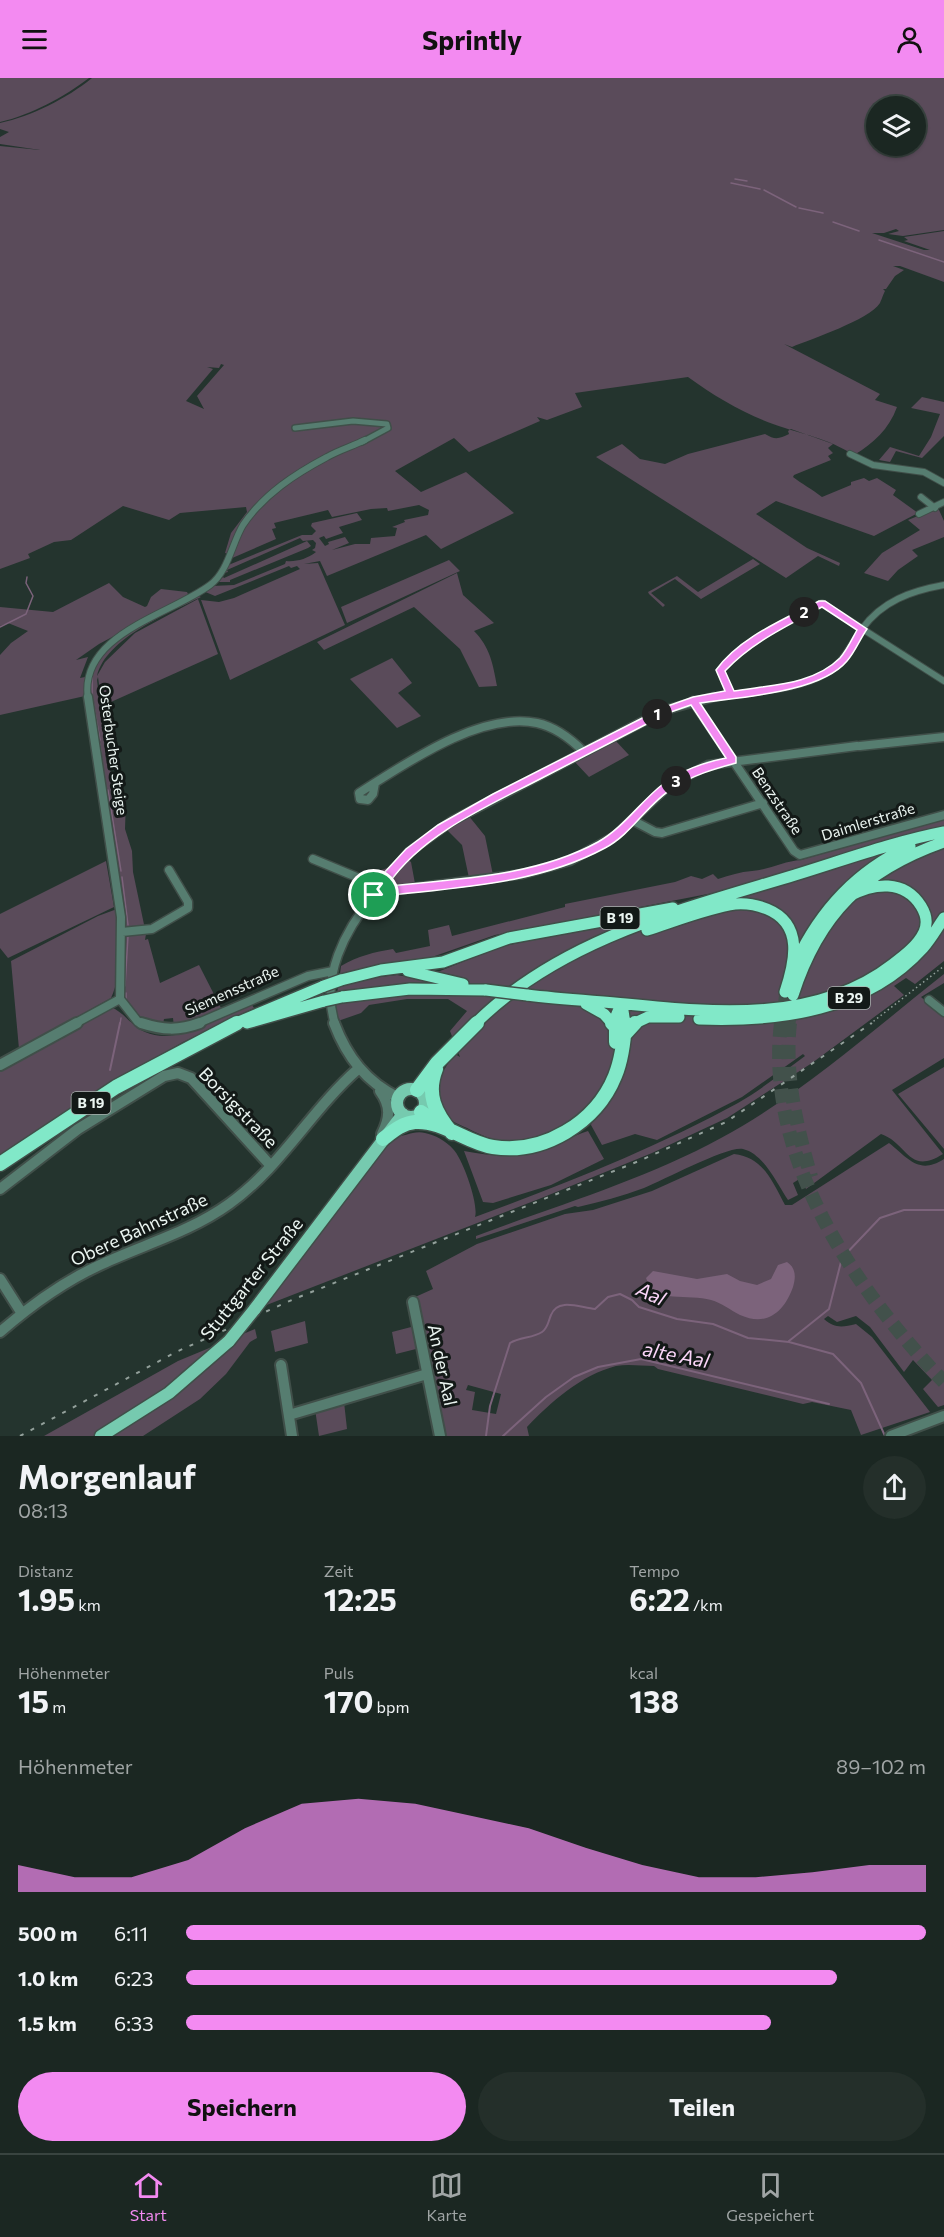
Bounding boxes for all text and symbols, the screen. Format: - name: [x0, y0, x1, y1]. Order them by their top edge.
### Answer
- icon: menu: [18, 23, 51, 56]
- text: Sprintly: [422, 23, 522, 56]
- icon: person: [893, 23, 926, 56]
- map controls: [866, 96, 926, 156]
- button: layers: [866, 96, 926, 156]
- pin: 2: [789, 597, 819, 627]
- text: 2: [799, 602, 809, 621]
- street label: Osterbucher Steige: [96, 684, 132, 816]
- pin: 1: [642, 699, 672, 729]
- text: 1: [653, 704, 661, 723]
- street label: Benzstraße: [749, 763, 807, 838]
- pin: 3: [661, 766, 691, 796]
- text: 3: [671, 771, 681, 790]
- street label: Daimlerstraße: [819, 798, 917, 844]
- pin: [348, 869, 399, 920]
- icon: arrive: [357, 878, 390, 911]
- road number: B 19: [600, 907, 640, 929]
- street label: Siemensstraße: [182, 961, 281, 1019]
- road number: B 29: [828, 987, 870, 1009]
- street label: Borsigstraße: [195, 1062, 283, 1152]
- road number: B 19: [72, 1092, 110, 1114]
- street label: Obere Bahnstraße: [67, 1188, 211, 1270]
- street label: Stuttgarter Straße: [195, 1213, 307, 1344]
- water label: Aal: [632, 1276, 670, 1310]
- street label: An der Aal: [424, 1322, 462, 1408]
- water label: alte Aal: [641, 1336, 712, 1372]
- text: Morgenlauf: [18, 1455, 196, 1496]
- button: share: [863, 1456, 926, 1519]
- text: 08:13: [18, 1498, 68, 1522]
- text: Distanz: [18, 1561, 73, 1580]
- text: Zeit: [324, 1561, 354, 1580]
- text: Tempo: [629, 1561, 680, 1580]
- text: 1.95: [18, 1580, 75, 1617]
- text: 12:25: [324, 1580, 397, 1617]
- text: 6:22: [629, 1580, 690, 1617]
- text: km: [75, 1595, 101, 1614]
- text: /km: [690, 1595, 723, 1614]
- text: Höhenmeter: [18, 1663, 110, 1682]
- text: Puls: [324, 1663, 354, 1682]
- text: kcal: [629, 1663, 658, 1682]
- text: 15: [18, 1682, 49, 1719]
- text: 170: [324, 1682, 373, 1719]
- text: 138: [629, 1682, 679, 1719]
- text: m: [49, 1697, 66, 1716]
- text: bpm: [373, 1697, 409, 1716]
- text: Höhenmeter: [18, 1754, 133, 1778]
- text: 89–102 m: [836, 1754, 926, 1778]
- text: 500 m: [18, 1921, 78, 1945]
- text: 6:11: [114, 1921, 148, 1945]
- text: 1.0 km: [18, 1966, 78, 1990]
- text: 6:23: [114, 1966, 153, 1990]
- text: 1.5 km: [18, 2011, 77, 2035]
- text: 6:33: [114, 2011, 154, 2035]
- button: Speichern: [18, 2072, 466, 2141]
- button: Teilen: [478, 2072, 926, 2141]
- tab: Start: [130, 2169, 167, 2224]
- tab: Karte: [426, 2169, 467, 2224]
- tab: Gespeichert: [726, 2169, 814, 2224]

